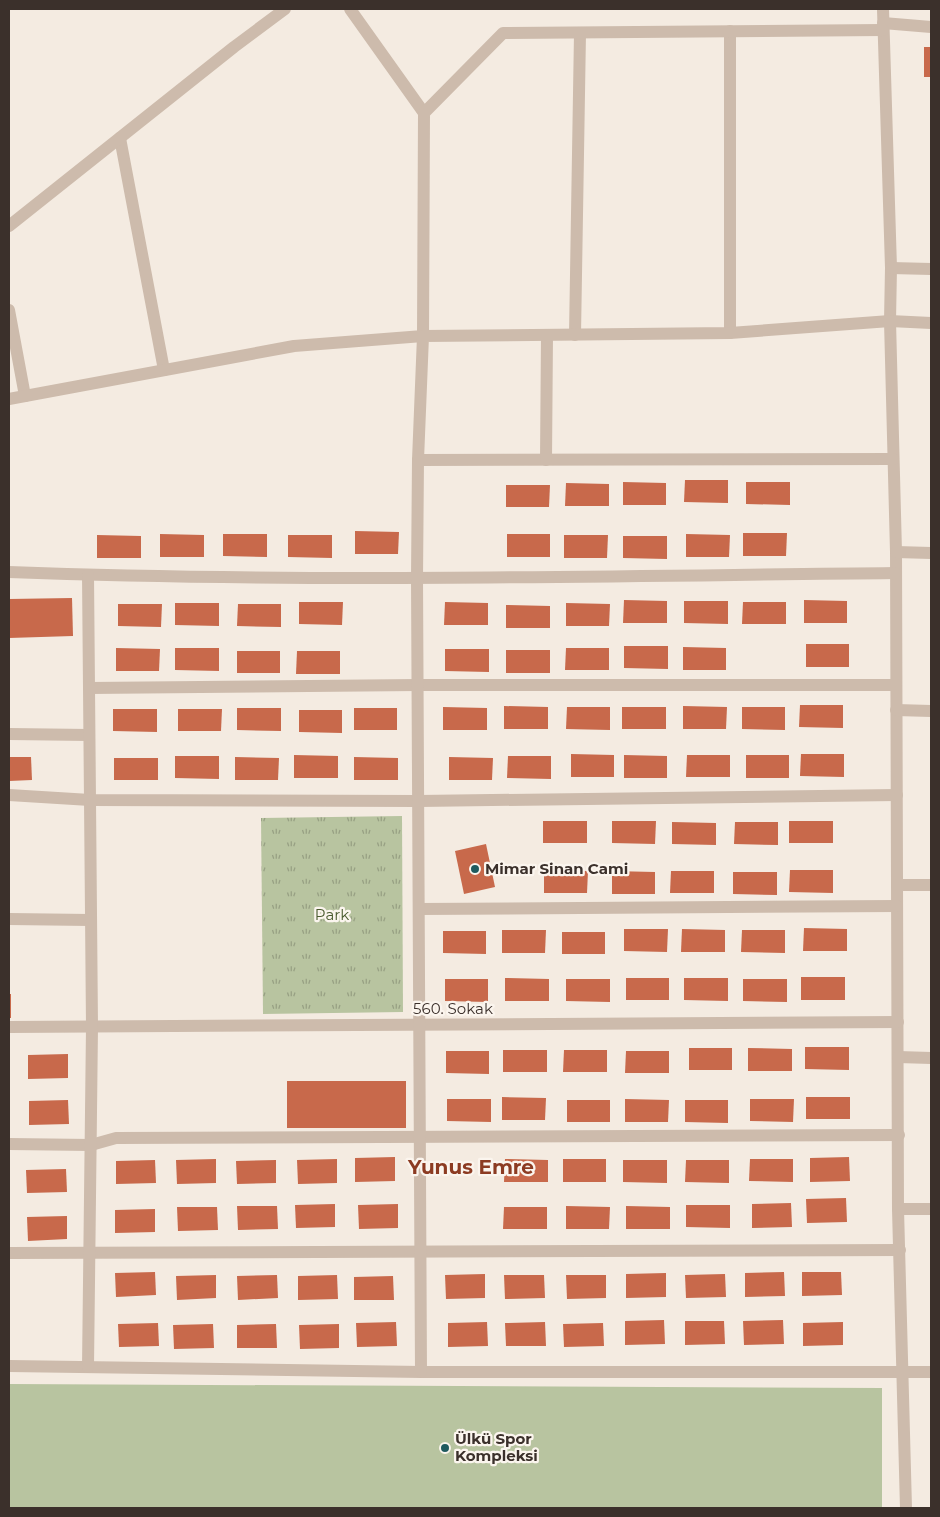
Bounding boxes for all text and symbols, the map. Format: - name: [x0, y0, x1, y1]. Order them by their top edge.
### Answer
- place label: Mimar Sinan Cami: [485, 859, 628, 878]
- marker: Mimar Sinan Cami: [469, 863, 481, 875]
- park label: Park: [315, 905, 349, 924]
- street label: 560. Sokak: [413, 999, 493, 1018]
- district label: Yunus Emre: [407, 1155, 534, 1179]
- place label: Ülkü Spor Kompleksi: [455, 1429, 538, 1465]
- marker: Ülkü Spor Kompleksi: [439, 1442, 451, 1454]

